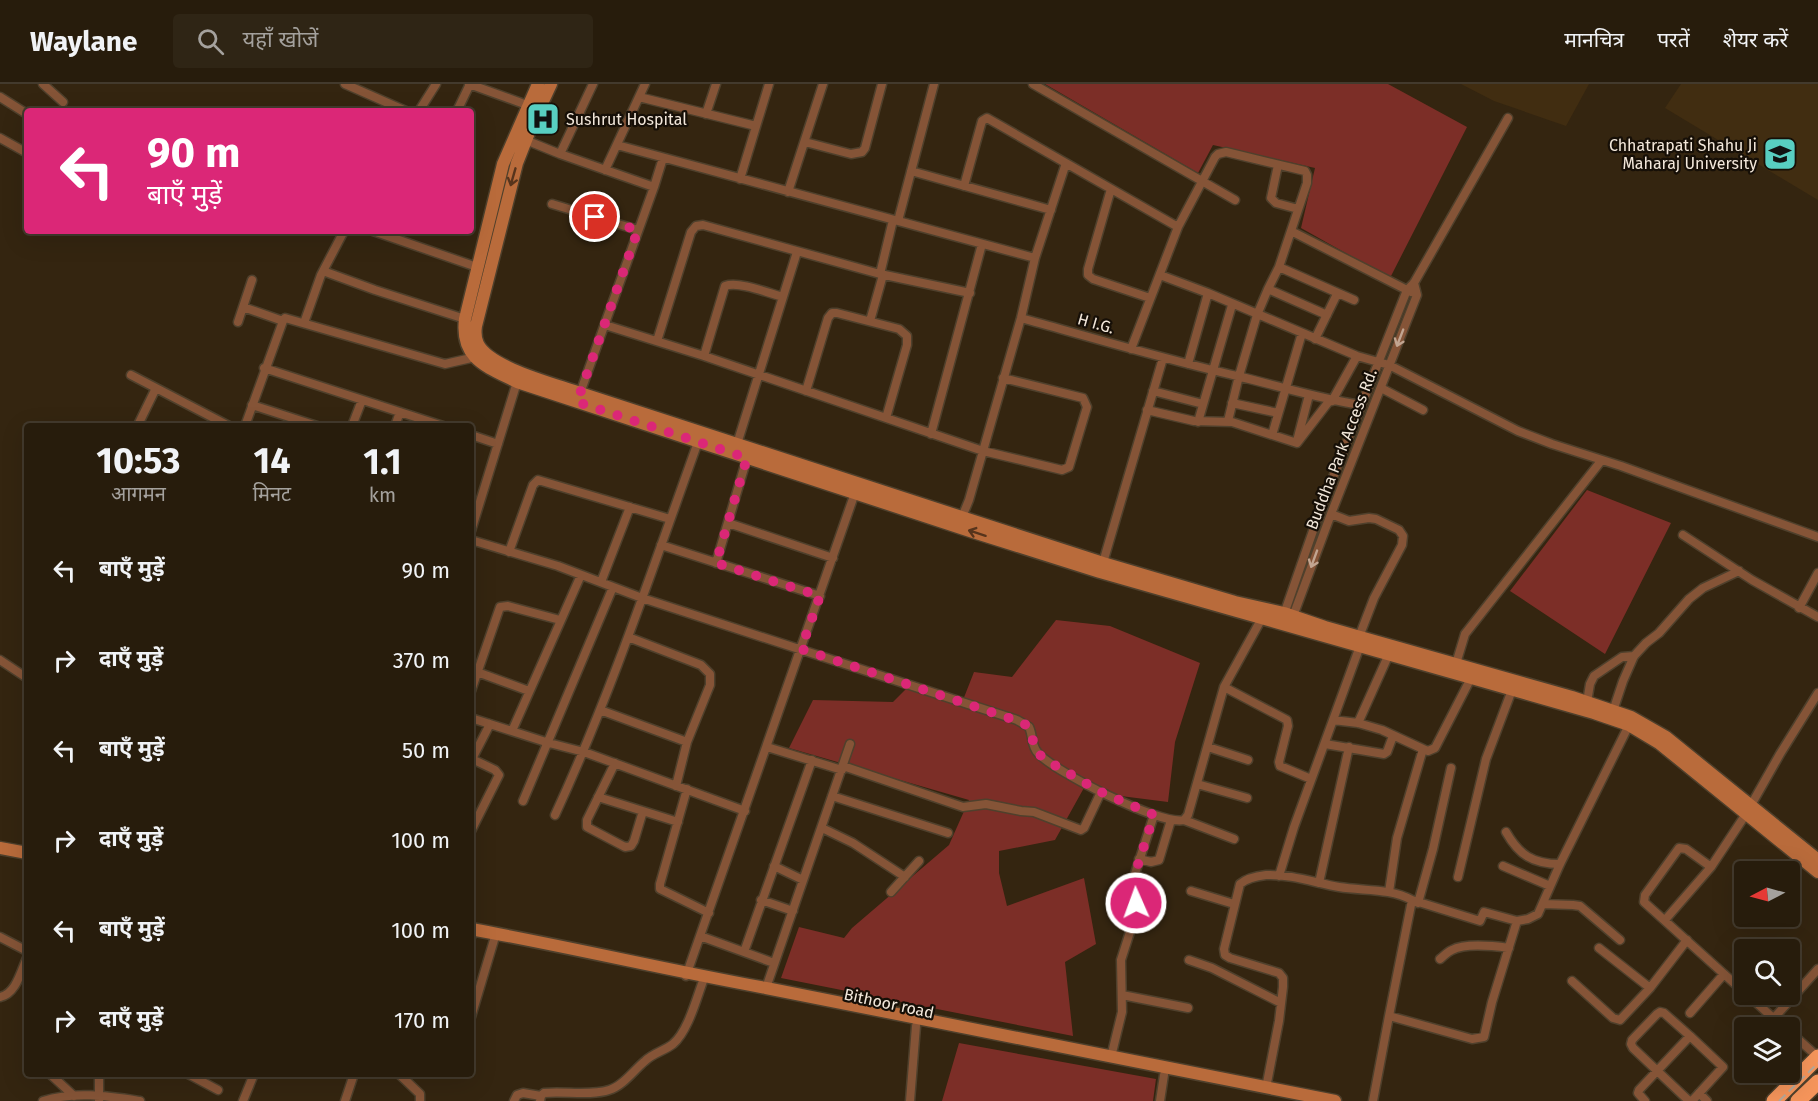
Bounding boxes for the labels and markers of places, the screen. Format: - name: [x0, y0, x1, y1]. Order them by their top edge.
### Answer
- hospital icon: Sushrut Hospital: [525, 101, 561, 137]
- place label: Sushrut Hospital: [566, 110, 687, 129]
- place label: Chhatrapati Shahu Ji Maharaj University: [1609, 136, 1757, 173]
- school or university icon: Chhatrapati Shahu Ji Maharaj University: [1762, 136, 1798, 172]
- pin: [569, 191, 620, 242]

